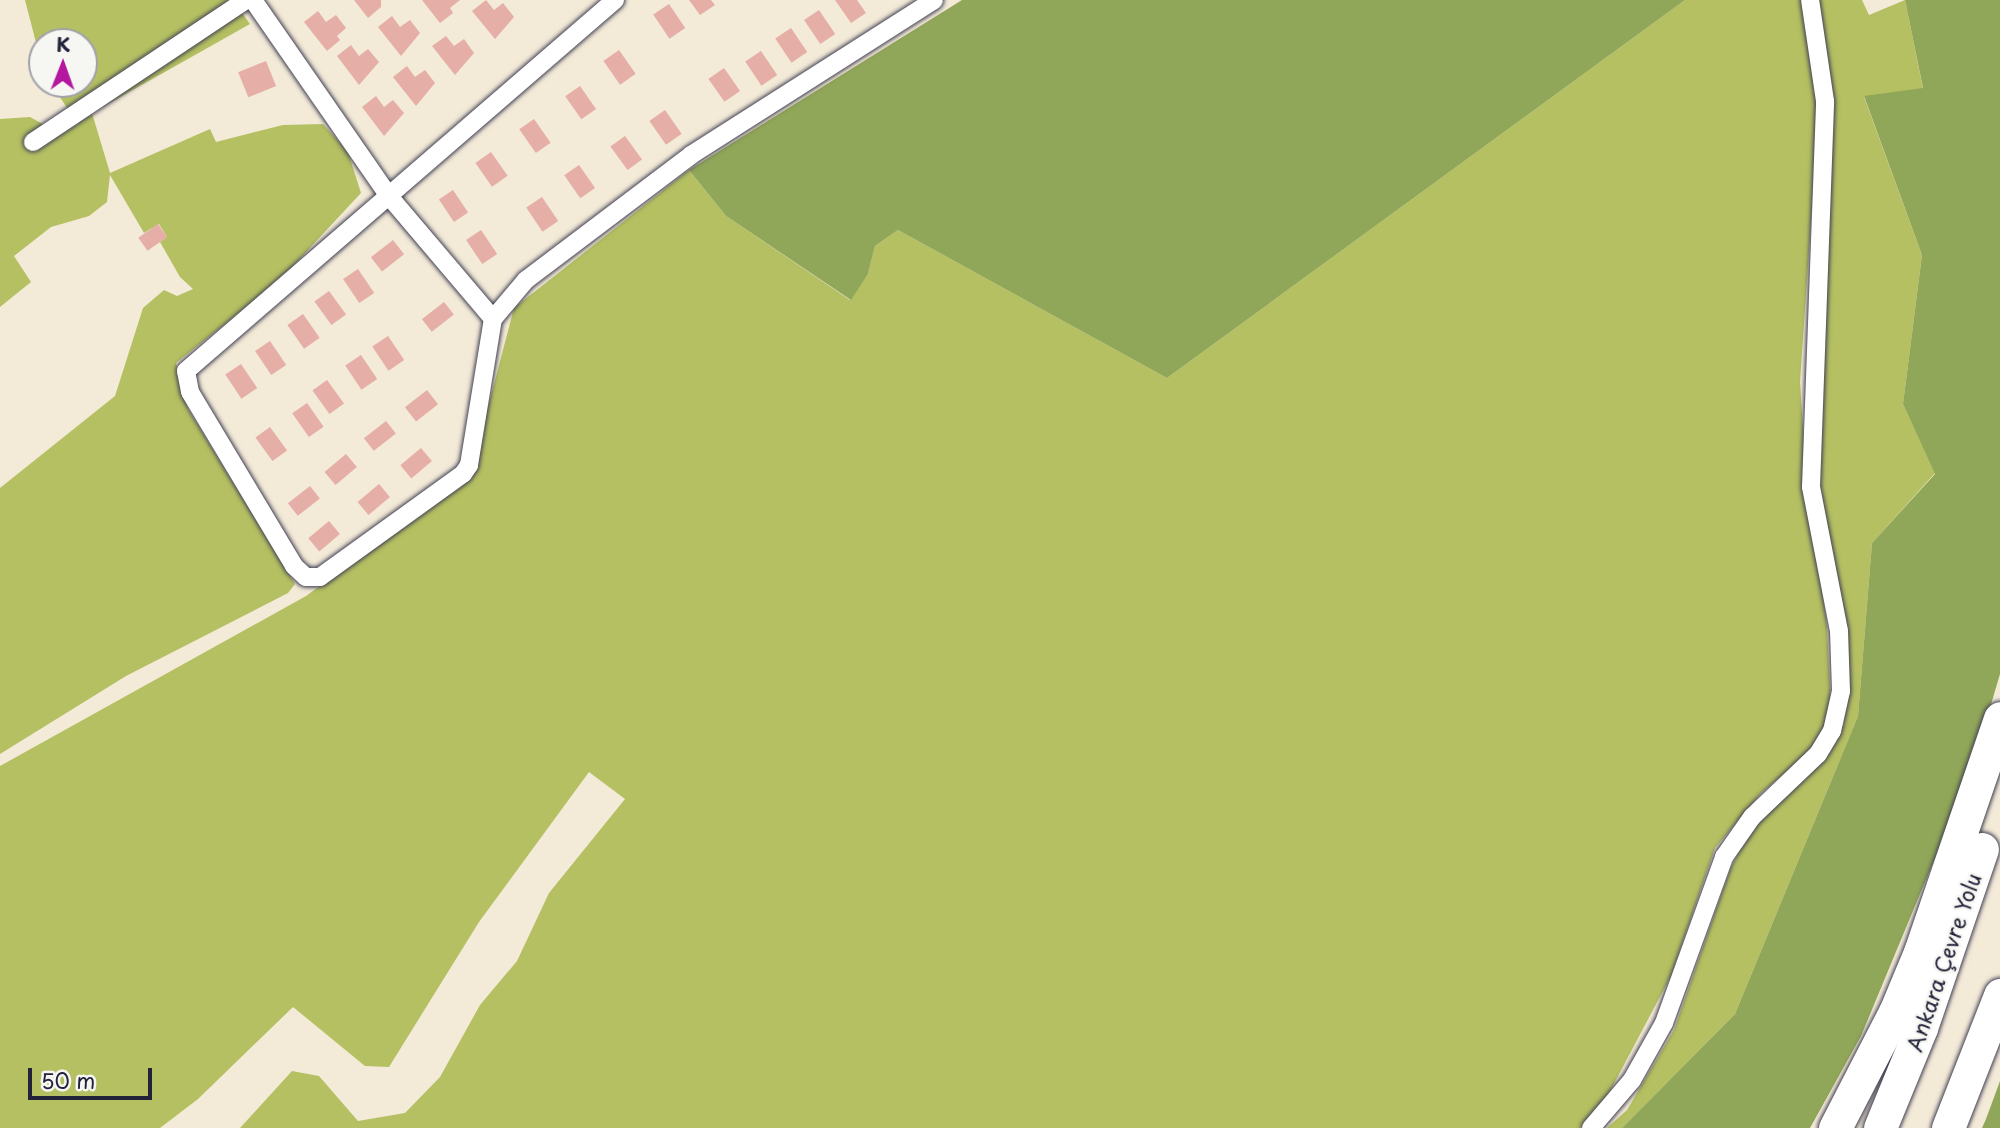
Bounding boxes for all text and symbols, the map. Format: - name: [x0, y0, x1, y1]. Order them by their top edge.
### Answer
- north arrow: [28, 28, 98, 98]
- text: K: [56, 30, 71, 58]
- street label: Ankara Çevre Yolu: [1901, 870, 1985, 1054]
- scale bar: [32, 1054, 156, 1098]
- text: 50 m: [41, 1064, 95, 1096]

